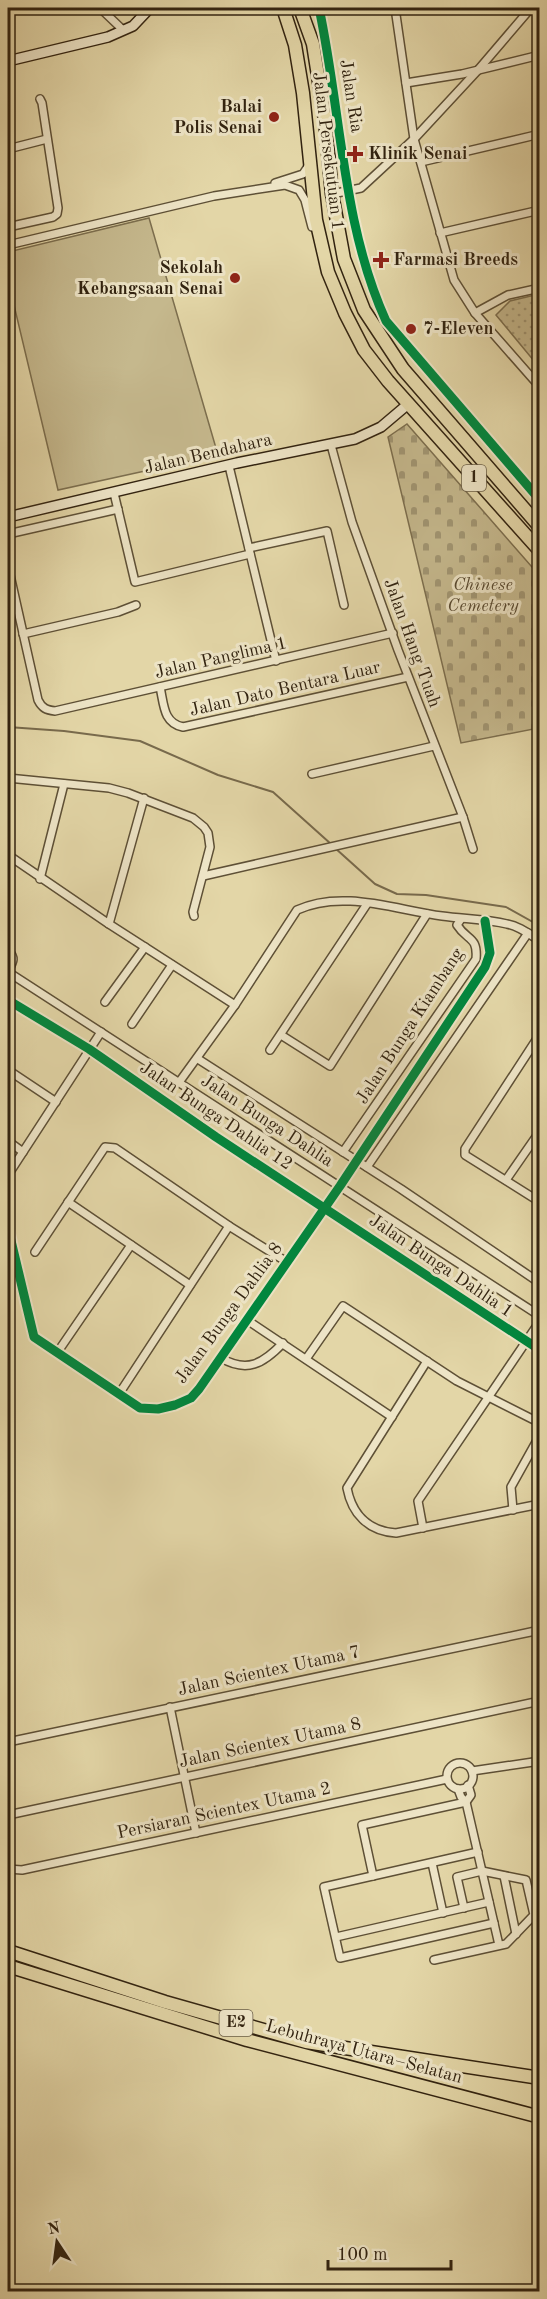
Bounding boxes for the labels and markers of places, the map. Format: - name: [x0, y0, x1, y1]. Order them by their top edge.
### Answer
- place label: Balai Polis Senai: [173, 98, 262, 137]
- marker: Balai Polis Senai: [267, 110, 281, 124]
- marker: Klinik Senai: [346, 145, 364, 163]
- place label: Klinik Senai: [368, 145, 467, 163]
- place label: Farmasi Breeds: [393, 251, 518, 269]
- marker: Farmasi Breeds: [374, 253, 388, 267]
- place label: Sekolah Kebangsaan Senai: [77, 259, 223, 298]
- marker: Sekolah Kebangsaan Senai: [228, 271, 242, 285]
- place label: 7-Eleven: [423, 320, 494, 338]
- marker: 7-Eleven: [404, 322, 418, 336]

